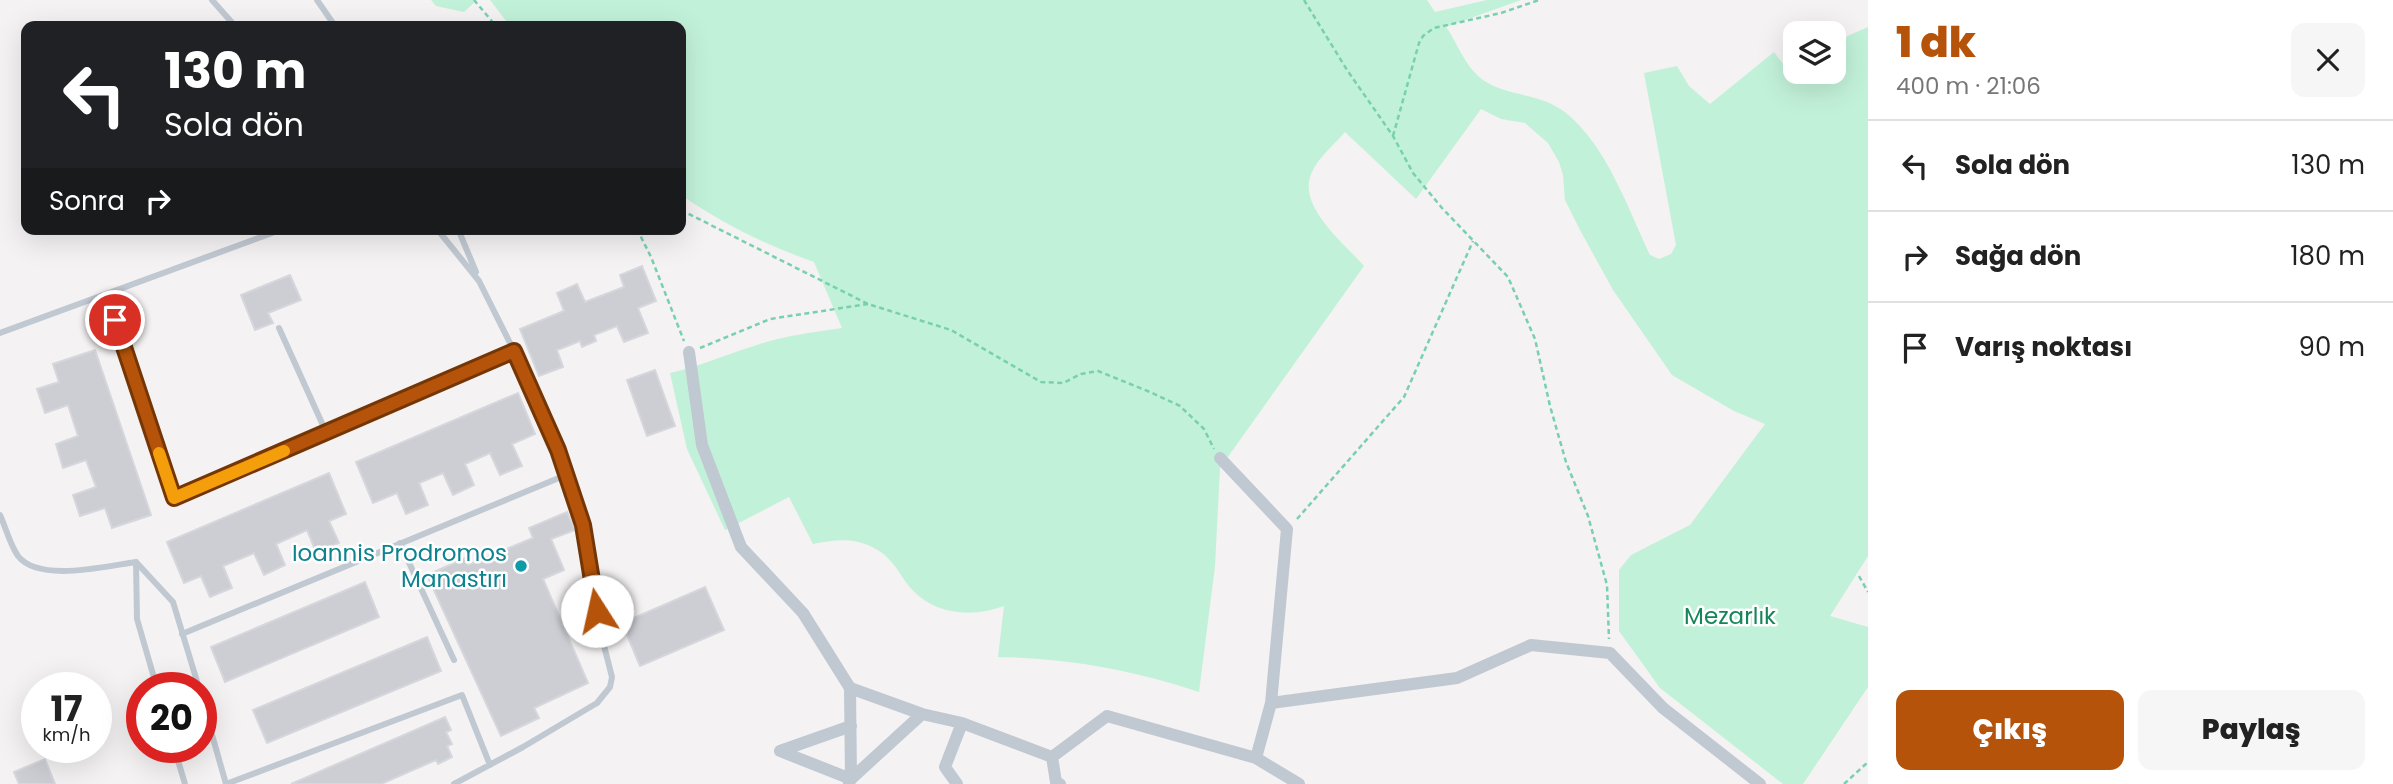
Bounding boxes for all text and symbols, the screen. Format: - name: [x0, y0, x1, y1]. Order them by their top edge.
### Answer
- text: 1 dk: [1896, 13, 1976, 72]
- map controls: [1783, 21, 1846, 84]
- button: layers: [1783, 21, 1846, 84]
- button: close: [2291, 23, 2365, 97]
- text: 130 m: [164, 37, 306, 105]
- icon: left: [49, 49, 140, 140]
- text: 400 m · 21:06: [1896, 70, 2041, 102]
- text: Sola dön: [164, 102, 304, 147]
- icon: left: [1896, 147, 1934, 185]
- text: Sola dön: [1955, 147, 2070, 183]
- text: 130 m: [2291, 147, 2365, 183]
- icon: right: [139, 182, 177, 220]
- text: Sonra: [49, 183, 125, 219]
- icon: right: [1896, 238, 1934, 276]
- text: Sağa dön: [1955, 238, 2081, 274]
- text: 180 m: [2290, 238, 2365, 274]
- pin: [85, 290, 145, 350]
- icon: arrive: [96, 301, 134, 339]
- icon: arrive: [1896, 329, 1934, 367]
- text: Varış noktası: [1955, 329, 2132, 365]
- text: 90 m: [2299, 329, 2365, 365]
- place label: Ioannis Prodromos Manastırı: [292, 537, 507, 595]
- marker: Ioannis Prodromos Manastırı: [513, 558, 529, 574]
- position arrow: [560, 574, 634, 648]
- park label: Mezarlık: [1684, 600, 1776, 632]
- speed limit sign: 20: [126, 672, 217, 763]
- text: 17: [51, 684, 82, 733]
- button: Çıkış: [1896, 690, 2124, 770]
- button: Paylaş: [2138, 690, 2365, 770]
- text: km/h: [43, 722, 90, 747]

